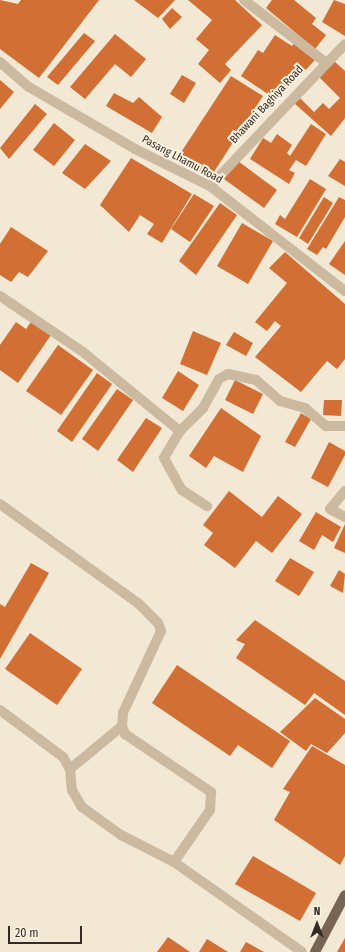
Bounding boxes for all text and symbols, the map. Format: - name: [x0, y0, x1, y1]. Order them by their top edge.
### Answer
- street label: Bhawani Baghiya Road: [228, 63, 306, 147]
- street label: Pasang Lhamu Road: [139, 133, 225, 187]
- north arrow: [297, 904, 337, 944]
- text: N: [314, 905, 320, 918]
- scale bar: [10, 918, 84, 944]
- text: 20 m: [15, 926, 39, 940]

